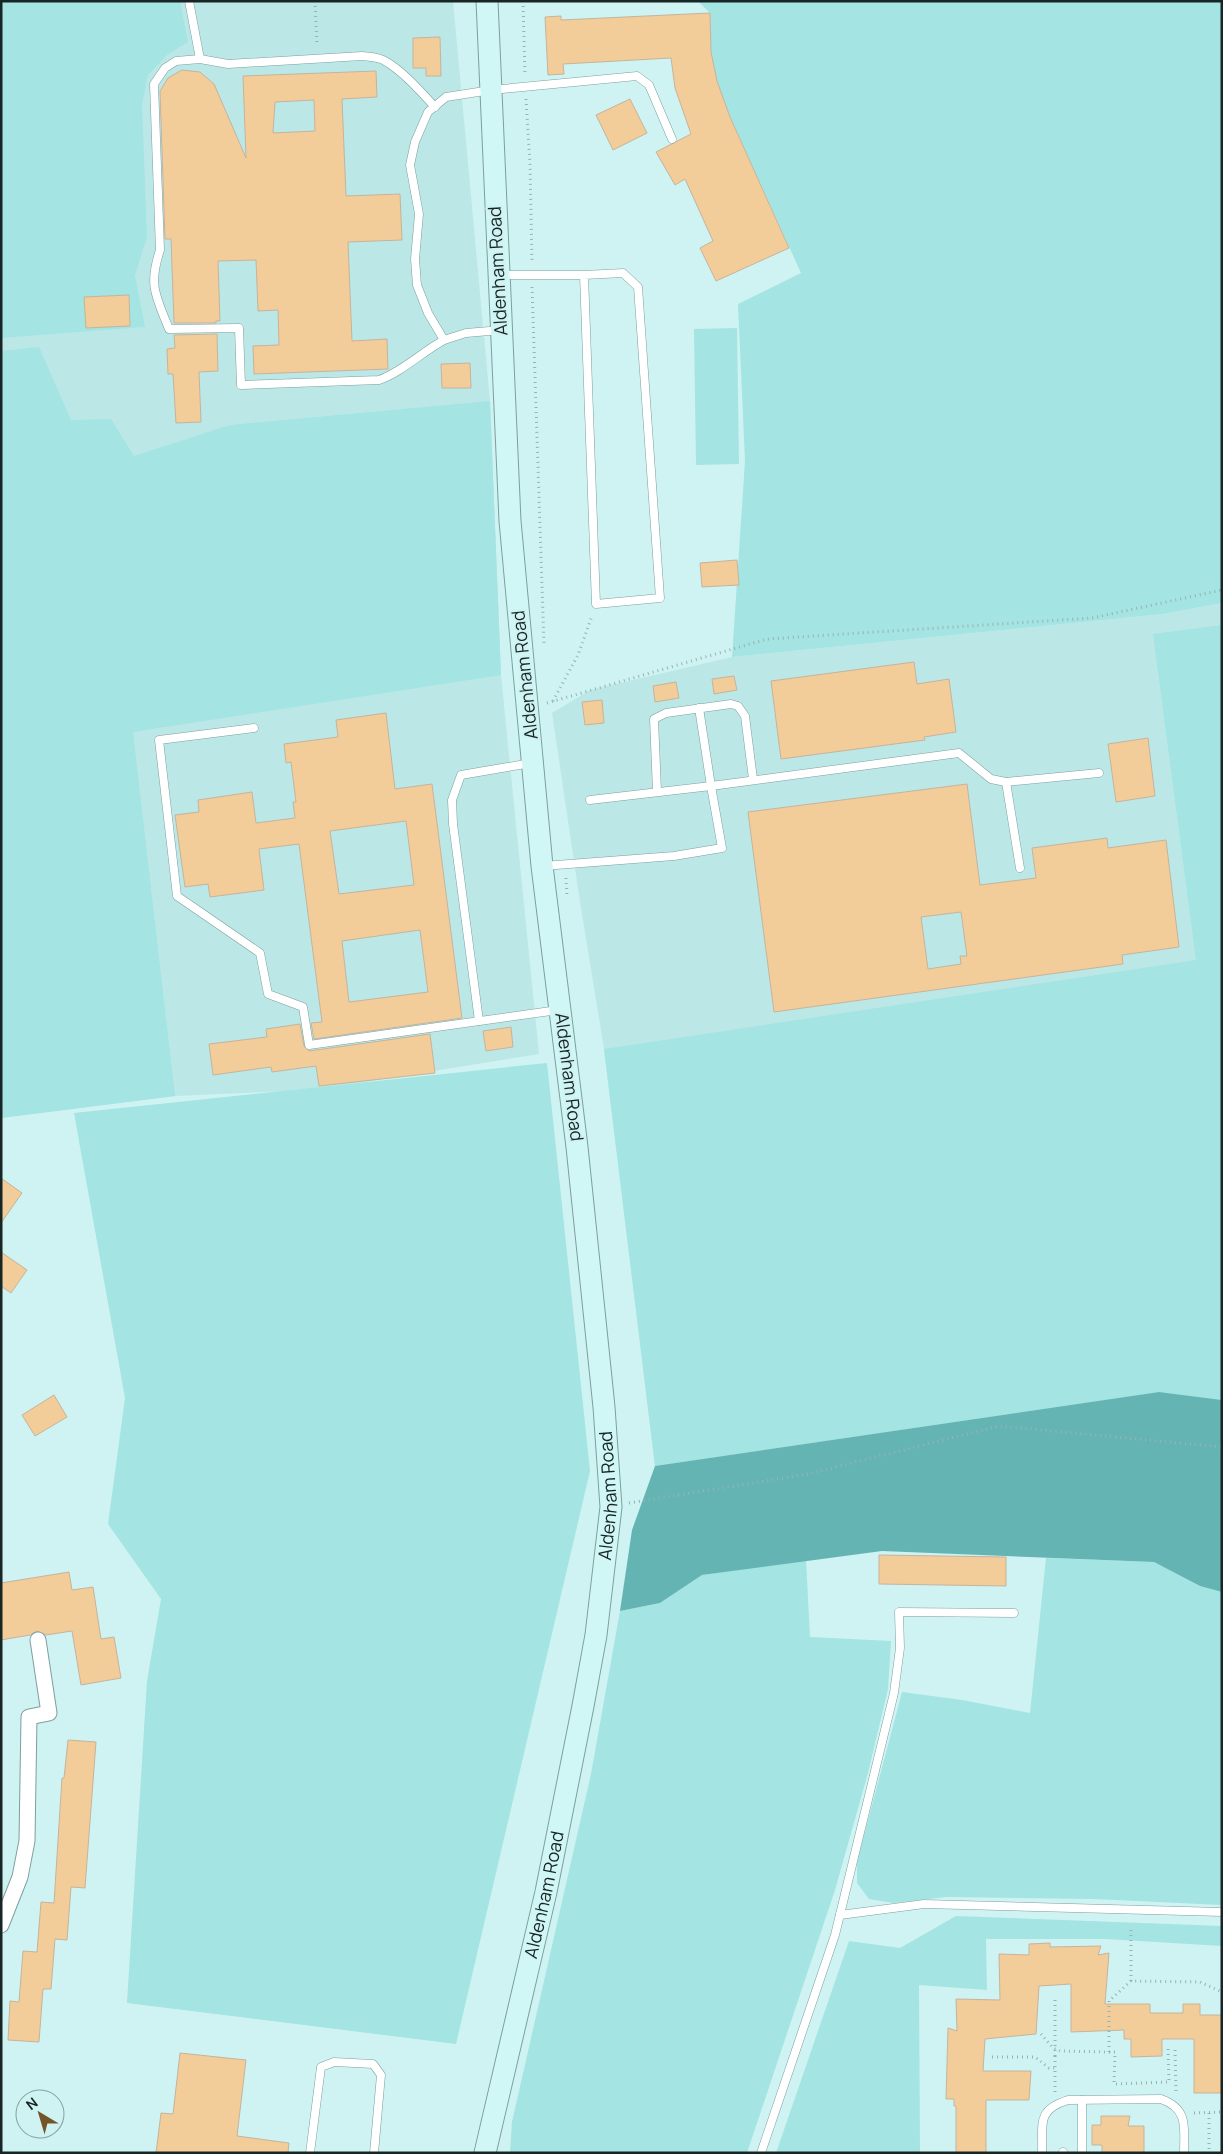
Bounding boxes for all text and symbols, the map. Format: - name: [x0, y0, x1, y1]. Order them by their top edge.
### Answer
- street label: Aldenham Road: [482, 206, 512, 336]
- street label: Aldenham Road: [505, 609, 543, 741]
- street label: Aldenham Road: [550, 1011, 590, 1143]
- street label: Aldenham Road: [592, 1430, 622, 1561]
- street label: Aldenham Road: [518, 1829, 569, 1961]
- north arrow: [15, 2089, 65, 2139]
- text: N: [22, 2093, 42, 2114]

